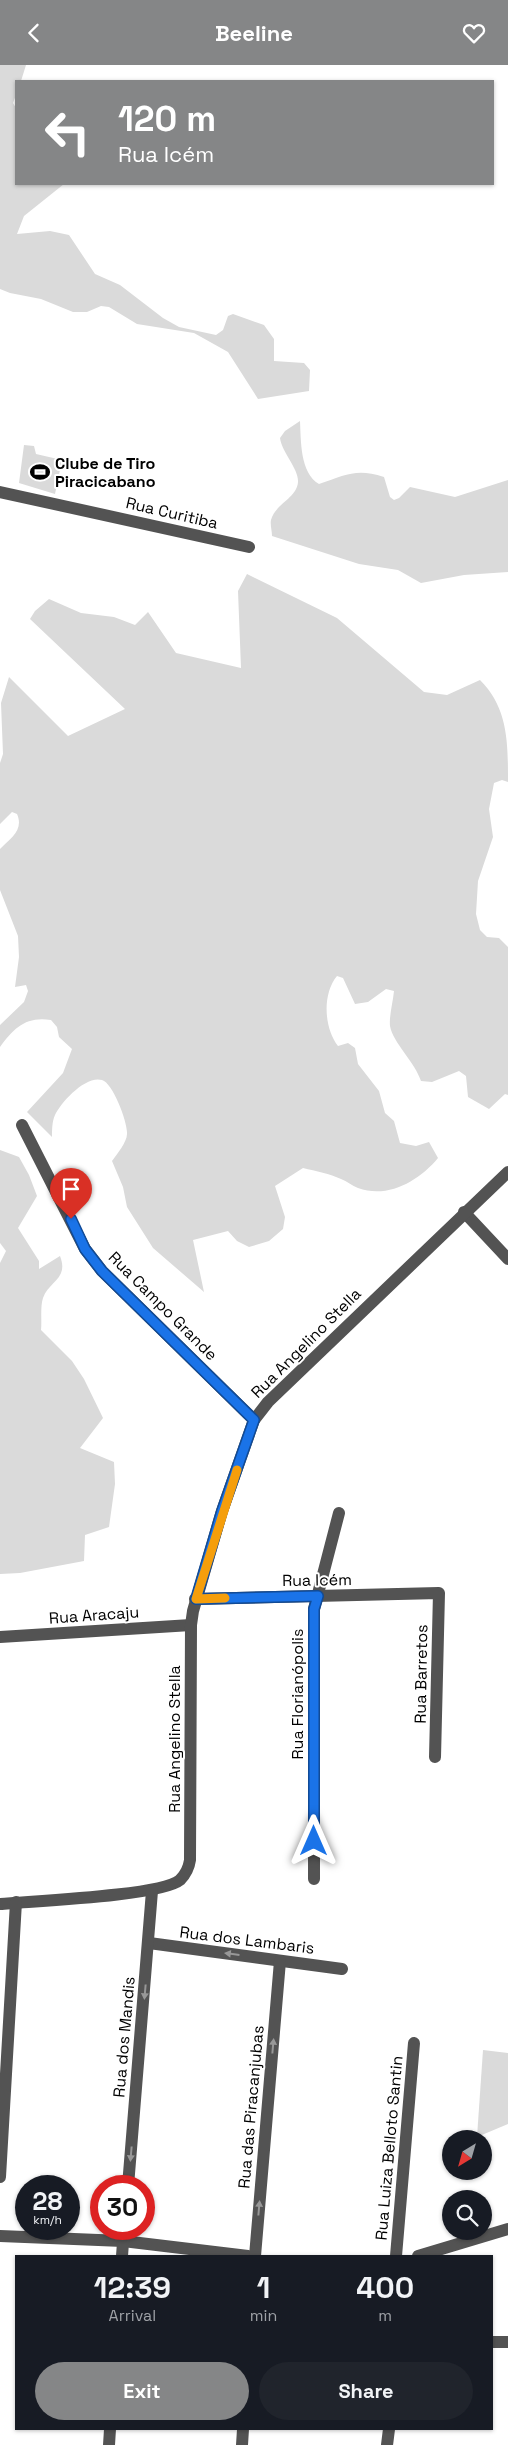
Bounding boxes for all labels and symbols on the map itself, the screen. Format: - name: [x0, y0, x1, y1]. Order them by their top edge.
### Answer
- place label: Clube de Tiro Piracicabano: [55, 453, 156, 492]
- sports icon: Clube de Tiro Piracicabano: [29, 461, 51, 483]
- street label: Rua Curitiba: [124, 492, 220, 534]
- pin: [50, 1168, 92, 1219]
- street label: Rua Campo Grande: [104, 1247, 222, 1365]
- street label: Rua Angelino Stella: [246, 1283, 366, 1403]
- street label: Rua Icém: [282, 1569, 352, 1591]
- street label: Rua Aracaju: [48, 1601, 140, 1629]
- street label: Rua Barretos: [410, 1624, 432, 1724]
- street label: Rua Florianópolis: [287, 1629, 308, 1759]
- street label: Rua Angelino Stella: [164, 1665, 185, 1813]
- position arrow: [287, 1814, 339, 1866]
- street label: Rua dos Lambaris: [178, 1921, 316, 1959]
- one-way arrow: [224, 1950, 240, 1958]
- street label: Rua dos Mandis: [108, 1976, 140, 2098]
- one-way arrow: [140, 1984, 148, 2000]
- street label: Rua das Piracanjubas: [233, 2025, 269, 2189]
- one-way arrow: [269, 2038, 277, 2054]
- street label: Rua Luiza Belloto Santin: [370, 2055, 408, 2241]
- north arrow: [442, 2130, 492, 2180]
- one-way arrow: [126, 2146, 134, 2162]
- speed limit sign: 30: [90, 2175, 155, 2240]
- one-way arrow: [255, 2199, 263, 2215]

